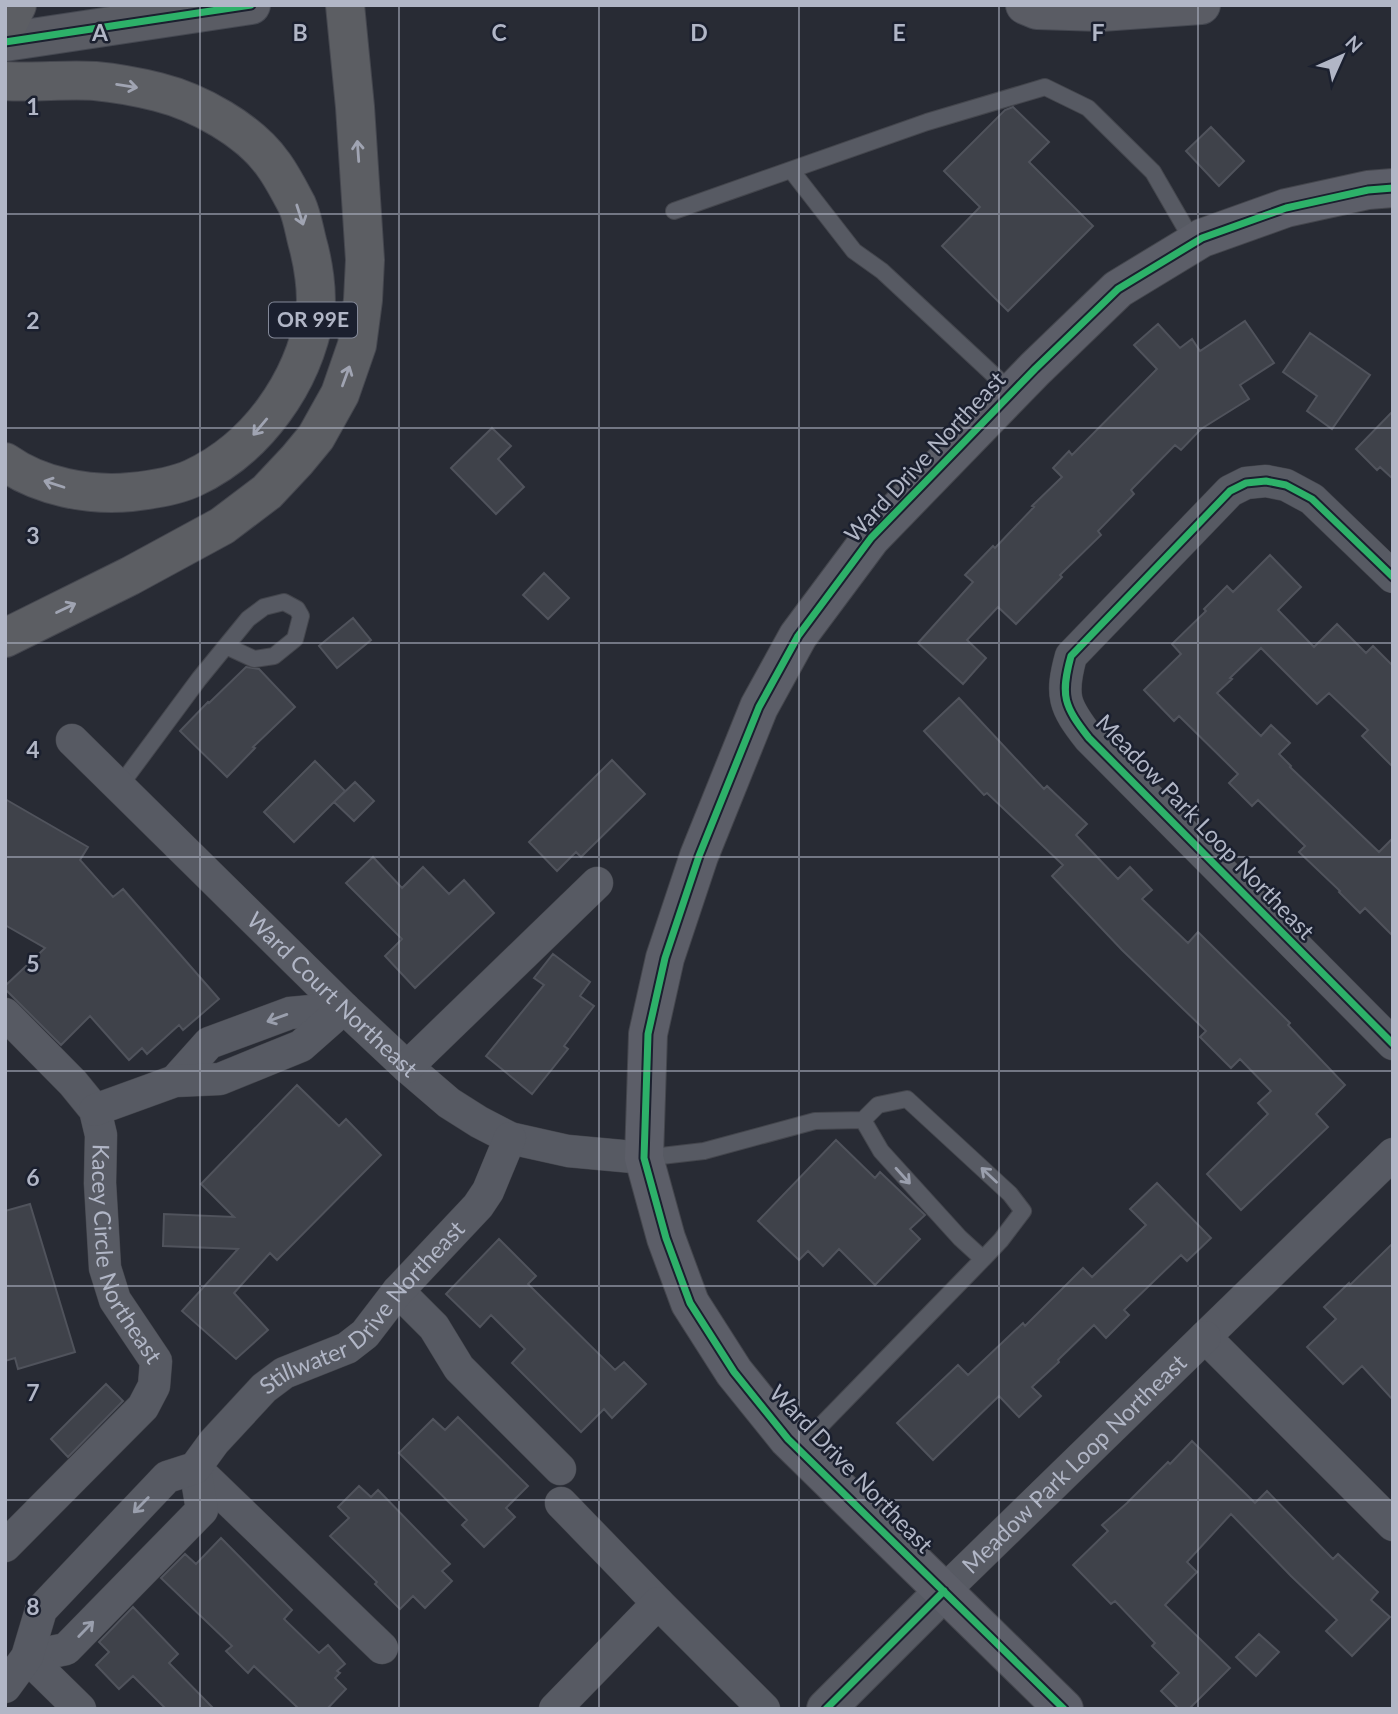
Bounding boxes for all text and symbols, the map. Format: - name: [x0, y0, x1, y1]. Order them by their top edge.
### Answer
- text: A: [91, 18, 109, 46]
- text: B: [292, 18, 308, 46]
- text: C: [491, 18, 507, 46]
- text: D: [690, 18, 708, 46]
- text: E: [892, 18, 906, 46]
- text: F: [1091, 18, 1105, 46]
- north arrow: [1307, 21, 1377, 91]
- text: N: [1341, 30, 1368, 57]
- one-way arrow: [115, 80, 138, 93]
- text: 1: [26, 92, 40, 120]
- one-way arrow: [351, 140, 364, 163]
- one-way arrow: [294, 204, 307, 226]
- road number: OR 99E: [269, 302, 357, 338]
- text: 2: [26, 306, 40, 334]
- one-way arrow: [341, 365, 353, 387]
- street label: Ward Drive Northeast: [838, 365, 1011, 547]
- one-way arrow: [252, 417, 268, 435]
- one-way arrow: [44, 477, 66, 489]
- text: 3: [26, 521, 40, 549]
- one-way arrow: [55, 600, 76, 614]
- street label: Meadow Park Loop Northeast: [1091, 708, 1321, 945]
- text: 4: [26, 735, 40, 763]
- street label: Ward Court Northeast: [242, 906, 424, 1083]
- text: 5: [26, 949, 40, 977]
- one-way arrow: [266, 1013, 288, 1025]
- street label: Kacey Circle Northeast: [87, 1144, 169, 1369]
- text: 6: [26, 1163, 40, 1191]
- one-way arrow: [895, 1166, 911, 1184]
- one-way arrow: [980, 1167, 998, 1183]
- street label: Stillwater Drive Northeast: [253, 1214, 470, 1400]
- street label: Meadow Park Loop Northeast: [956, 1347, 1192, 1579]
- text: 7: [26, 1378, 40, 1406]
- street label: Ward Drive Northeast: [764, 1378, 940, 1559]
- one-way arrow: [132, 1496, 149, 1513]
- text: 8: [26, 1592, 40, 1620]
- one-way arrow: [77, 1620, 94, 1637]

